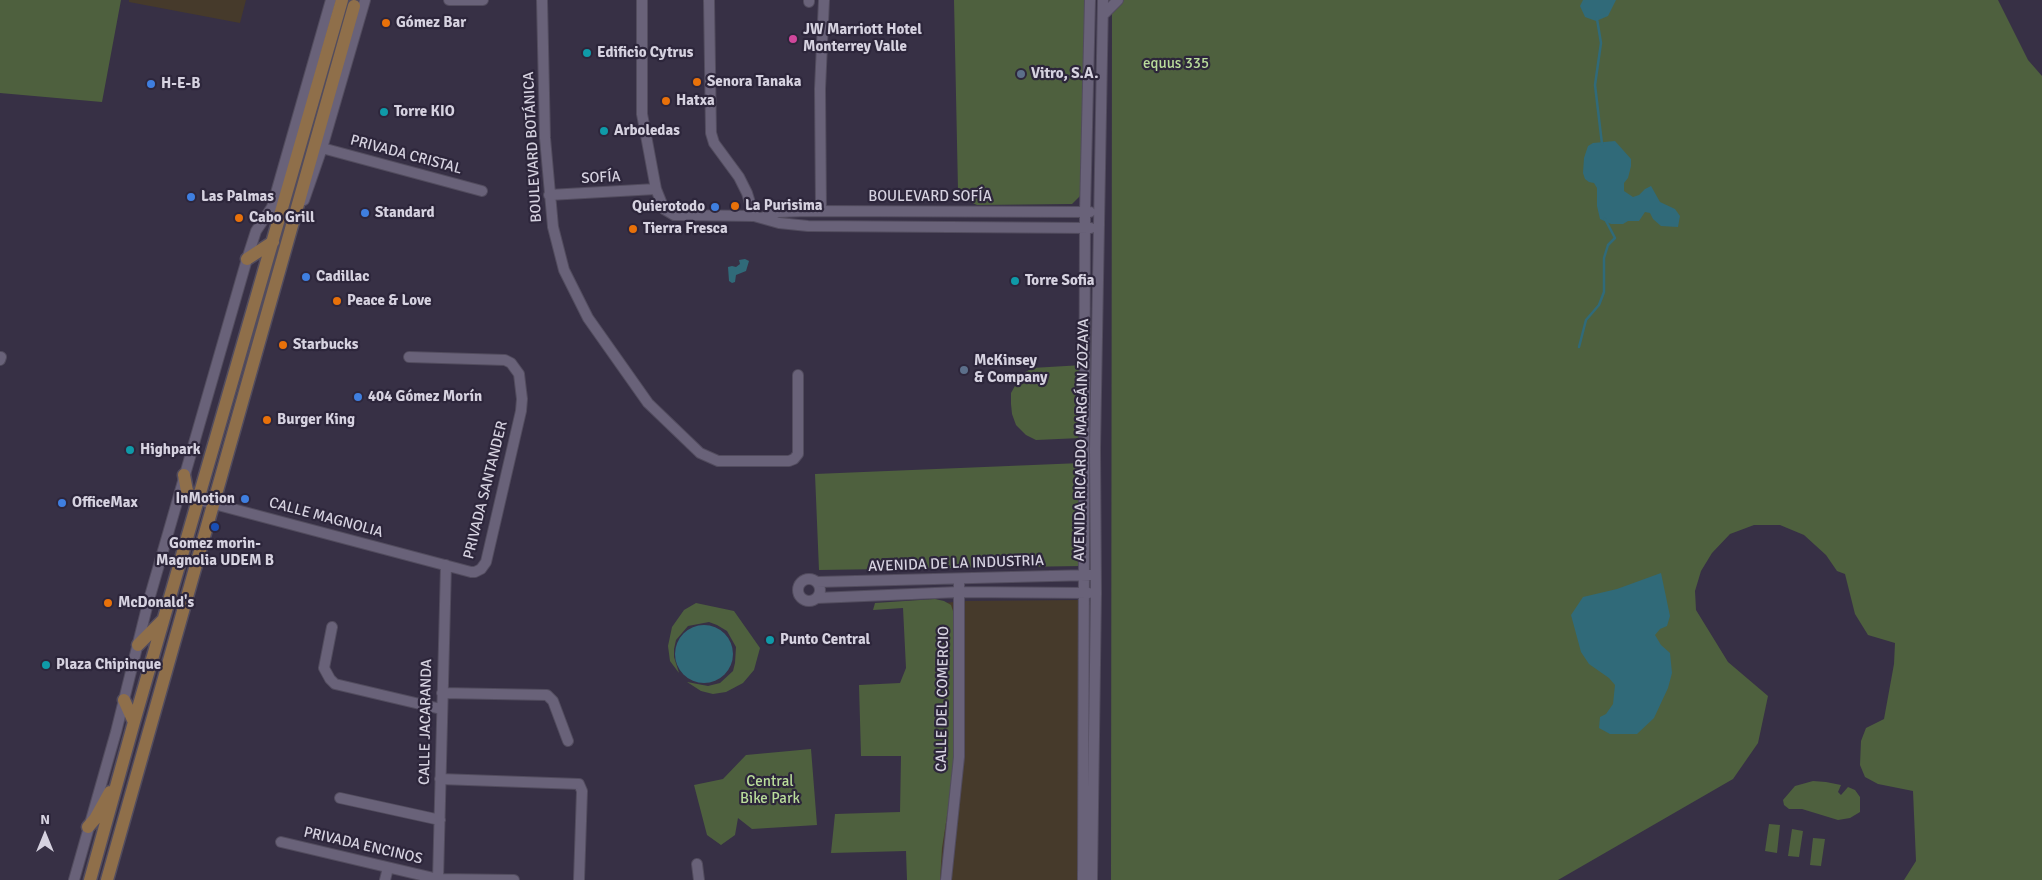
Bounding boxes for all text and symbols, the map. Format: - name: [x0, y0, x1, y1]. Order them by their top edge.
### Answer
- place label: Gómez Bar: [396, 14, 466, 32]
- marker: Gómez Bar: [380, 17, 392, 29]
- place label: JW Marriott Hotel Monterrey Valle: [803, 21, 922, 56]
- marker: JW Marriott Hotel Monterrey Valle: [787, 33, 799, 45]
- place label: Edificio Cytrus: [597, 44, 693, 62]
- marker: Edificio Cytrus: [581, 47, 593, 59]
- park label: equus 335: [1143, 55, 1209, 73]
- place label: Vitro, S.A.: [1031, 65, 1098, 83]
- marker: Vitro, S.A.: [1015, 68, 1027, 80]
- street label: BOULEVARD BOTÁNICA: [520, 71, 546, 223]
- place label: Senora Tanaka: [707, 73, 801, 91]
- place label: H-E-B: [161, 75, 200, 93]
- marker: Senora Tanaka: [691, 76, 703, 88]
- marker: H-E-B: [145, 78, 157, 90]
- place label: Hatxa: [676, 92, 715, 110]
- marker: Hatxa: [660, 95, 672, 107]
- place label: Torre KIO: [394, 103, 455, 121]
- marker: Torre KIO: [378, 106, 390, 118]
- place label: Arboledas: [614, 122, 680, 140]
- marker: Arboledas: [598, 125, 610, 137]
- street label: PRIVADA CRISTAL: [348, 131, 464, 179]
- street label: SOFÍA: [581, 168, 621, 188]
- place label: Las Palmas: [201, 188, 274, 206]
- street label: BOULEVARD SOFÍA: [868, 188, 992, 206]
- marker: Las Palmas: [185, 191, 197, 203]
- place label: La Purisima: [745, 197, 822, 215]
- place label: Quierotodo: [632, 198, 705, 216]
- marker: La Purisima: [729, 200, 741, 212]
- marker: Quierotodo: [709, 201, 721, 213]
- place label: Standard: [375, 204, 435, 222]
- marker: Standard: [359, 207, 371, 219]
- place label: Cabo Grill: [249, 209, 315, 227]
- marker: Cabo Grill: [233, 212, 245, 224]
- place label: Tierra Fresca: [643, 220, 728, 238]
- marker: Tierra Fresca: [627, 223, 639, 235]
- place label: Cadillac: [316, 268, 369, 286]
- marker: Cadillac: [300, 271, 312, 283]
- place label: Torre Sofia: [1025, 272, 1095, 290]
- marker: Torre Sofia: [1009, 275, 1021, 287]
- place label: Peace & Love: [347, 292, 431, 310]
- marker: Peace & Love: [331, 295, 343, 307]
- street label: AVENIDA RICARDO MARGÁIN ZOZAYA: [1071, 318, 1093, 562]
- place label: Starbucks: [293, 336, 358, 354]
- marker: Starbucks: [277, 339, 289, 351]
- place label: McKinsey & Company: [974, 352, 1047, 387]
- marker: McKinsey & Company: [958, 364, 970, 376]
- place label: 404 Gómez Morín: [368, 388, 482, 406]
- marker: 404 Gómez Morín: [352, 391, 364, 403]
- place label: Burger King: [277, 411, 355, 429]
- marker: Burger King: [261, 414, 273, 426]
- street label: PRIVADA SANTANDER: [460, 419, 512, 561]
- place label: Highpark: [140, 441, 201, 459]
- marker: Highpark: [124, 444, 136, 456]
- place label: InMotion: [176, 490, 235, 508]
- marker: InMotion: [239, 493, 251, 505]
- place label: OfficeMax: [72, 494, 138, 512]
- street label: CALLE MAGNOLIA: [267, 494, 385, 542]
- marker: OfficeMax: [56, 497, 68, 509]
- marker: Gomez morin- Magnolia UDEM B: [209, 521, 221, 533]
- place label: Gomez morin- Magnolia UDEM B: [156, 535, 274, 570]
- street label: AVENIDA DE LA INDUSTRIA: [868, 552, 1044, 576]
- place label: McDonald's: [118, 594, 194, 612]
- marker: McDonald's: [102, 597, 114, 609]
- street label: CALLE DEL COMERCIO: [933, 626, 953, 772]
- place label: Punto Central: [780, 631, 870, 649]
- marker: Punto Central: [764, 634, 776, 646]
- place label: Plaza Chipinque: [56, 656, 161, 674]
- marker: Plaza Chipinque: [40, 659, 52, 671]
- street label: CALLE JACARANDA: [416, 659, 436, 785]
- park label: Central Bike Park: [740, 773, 800, 808]
- north arrow: [20, 810, 70, 860]
- text: N: [40, 811, 50, 828]
- street label: PRIVADA ENCINOS: [302, 824, 424, 868]

